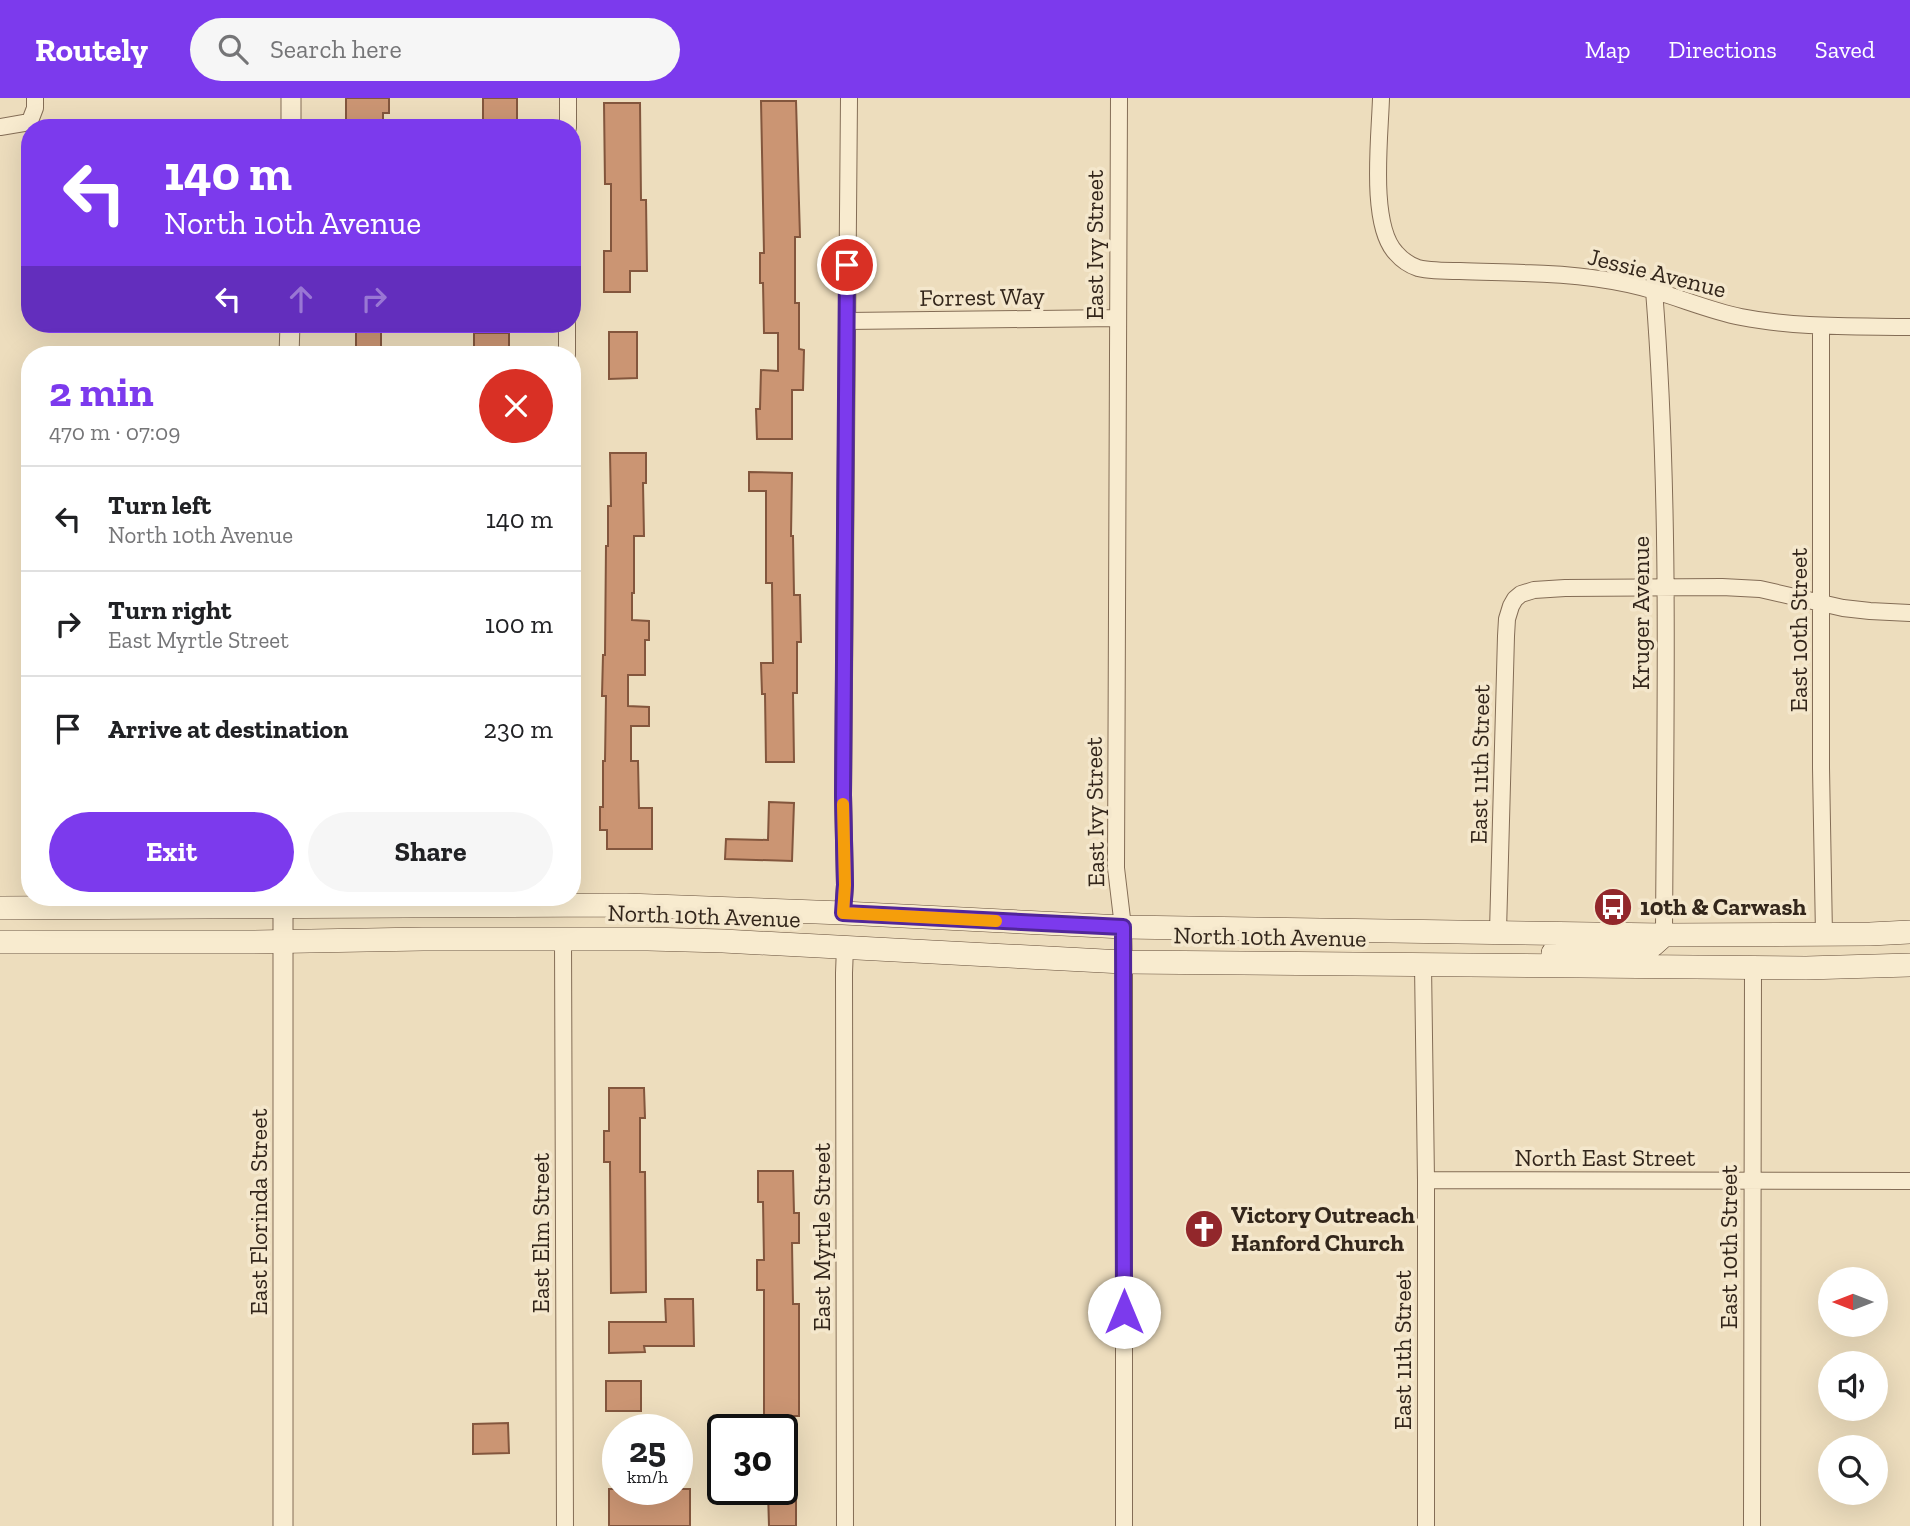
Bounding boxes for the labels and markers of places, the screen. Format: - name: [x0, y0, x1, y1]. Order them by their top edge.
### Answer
- pin: [817, 235, 877, 295]
- bus stop icon: 10th & Carwash: [1592, 886, 1634, 928]
- place label: 10th & Carwash: [1640, 892, 1806, 921]
- place label: Victory Outreach Hanford Church: [1231, 1200, 1415, 1257]
- church icon: Victory Outreach Hanford Church: [1183, 1208, 1225, 1250]

